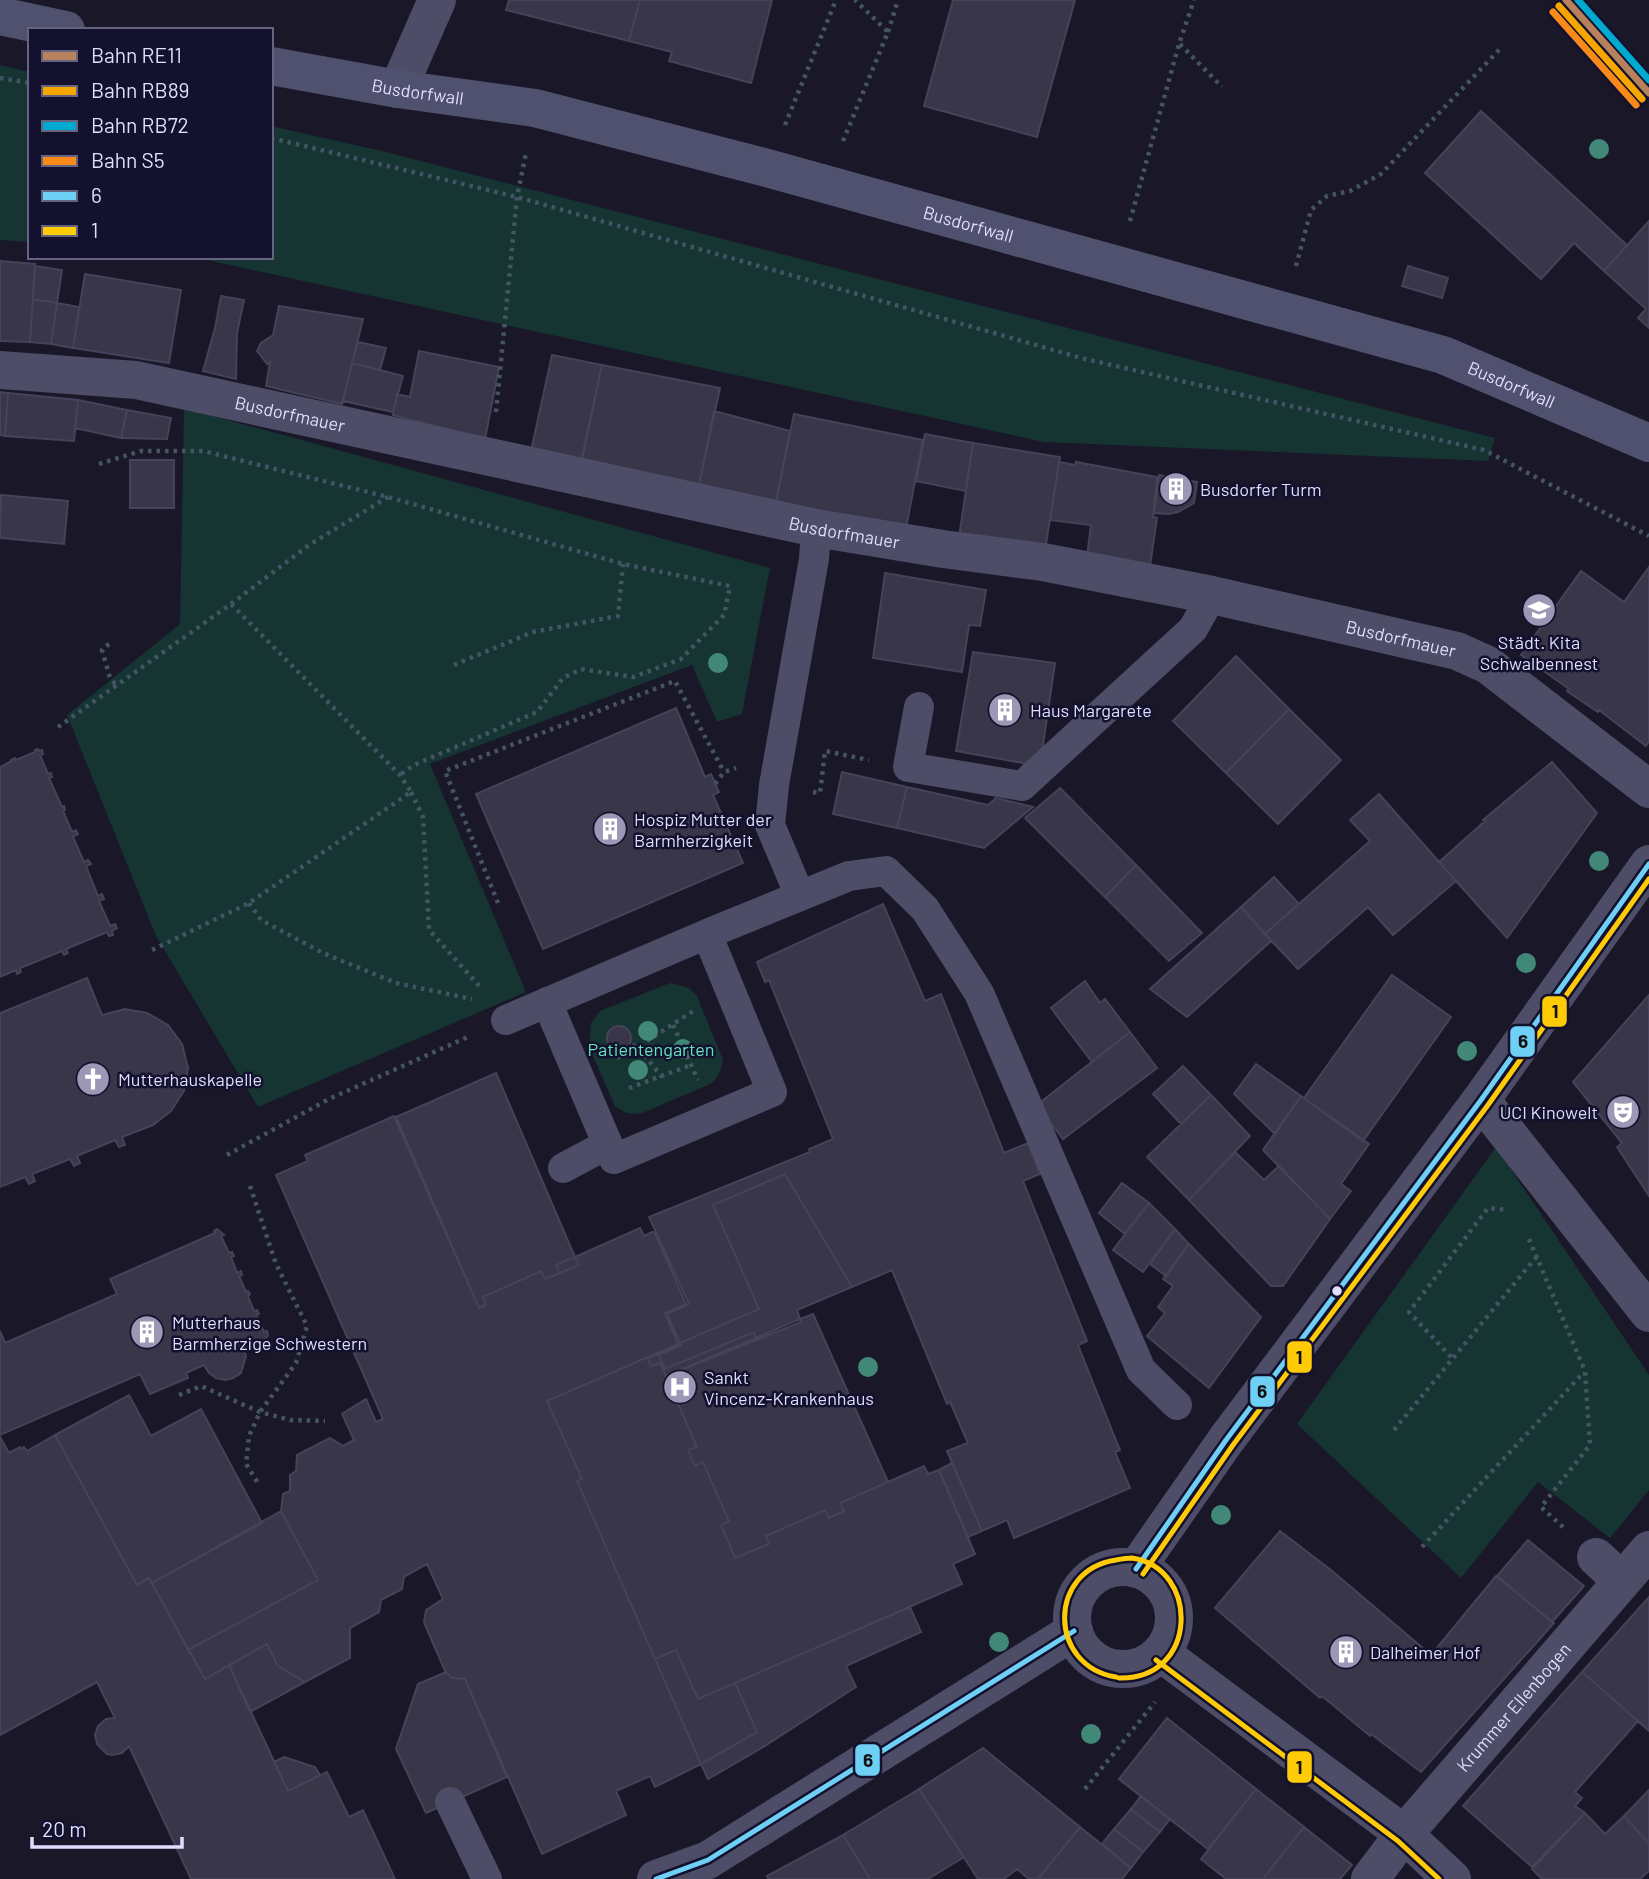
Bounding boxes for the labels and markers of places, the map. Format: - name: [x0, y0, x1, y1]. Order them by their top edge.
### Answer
- building icon: Busdorfer Turm: [1157, 470, 1195, 508]
- place label: Busdorfer Turm: [1200, 478, 1322, 500]
- school or university icon: Städt. Kita Schwalbennest: [1520, 591, 1558, 629]
- place label: Städt. Kita Schwalbennest: [1480, 631, 1598, 674]
- building icon: Haus Margarete: [986, 691, 1024, 729]
- place label: Haus Margarete: [1030, 699, 1152, 721]
- place label: Hospiz Mutter der Barmherzigkeit: [634, 808, 772, 851]
- building icon: Hospiz Mutter der Barmherzigkeit: [591, 810, 629, 848]
- church icon: Mutterhauskapelle: [74, 1060, 112, 1098]
- place label: Mutterhauskapelle: [118, 1068, 262, 1090]
- theatre icon: UCI Kinowelt: [1604, 1093, 1642, 1131]
- place label: UCI Kinowelt: [1500, 1101, 1598, 1123]
- unlabelled marker: [1330, 1284, 1344, 1298]
- place label: Mutterhaus Barmherzige Schwestern: [172, 1311, 367, 1354]
- building icon: Mutterhaus Barmherzige Schwestern: [128, 1313, 166, 1351]
- place label: Sankt Vincenz-Krankenhaus: [704, 1366, 874, 1409]
- hospital icon: Sankt Vincenz-Krankenhaus: [661, 1368, 699, 1406]
- building icon: Dalheimer Hof: [1327, 1633, 1365, 1671]
- place label: Dalheimer Hof: [1370, 1641, 1481, 1663]

